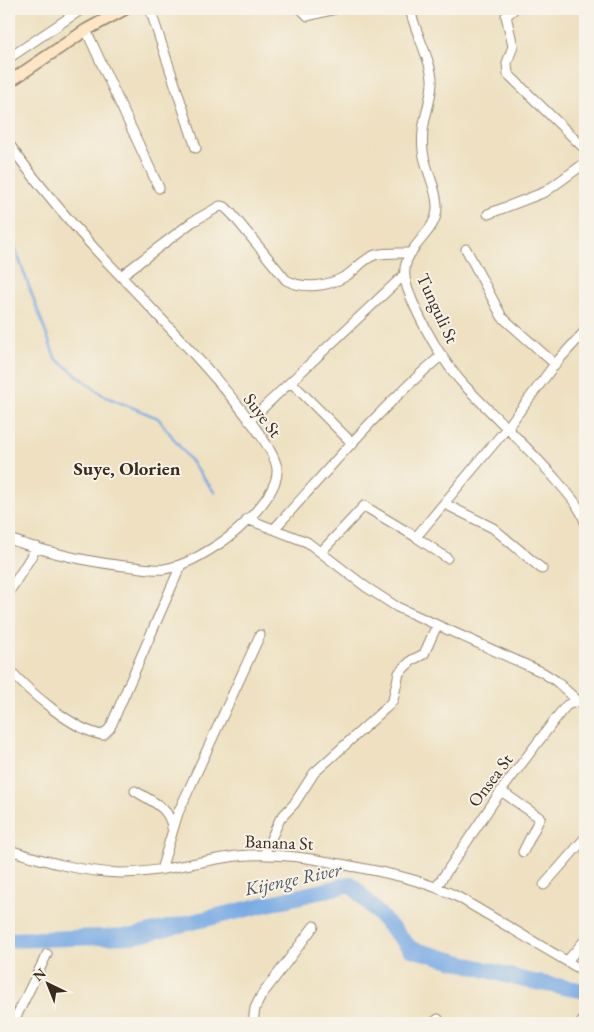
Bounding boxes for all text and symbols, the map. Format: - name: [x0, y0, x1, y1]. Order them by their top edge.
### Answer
- street label: Tunguli St: [412, 269, 464, 347]
- street label: Suye St: [239, 388, 287, 442]
- district label: Suye, Olorien: [73, 456, 181, 481]
- street label: Onsea St: [462, 748, 518, 811]
- street label: Banana St: [244, 829, 314, 855]
- water label: Kijenge River: [241, 856, 344, 902]
- north arrow: [22, 960, 72, 1010]
- text: N: [29, 964, 50, 985]

